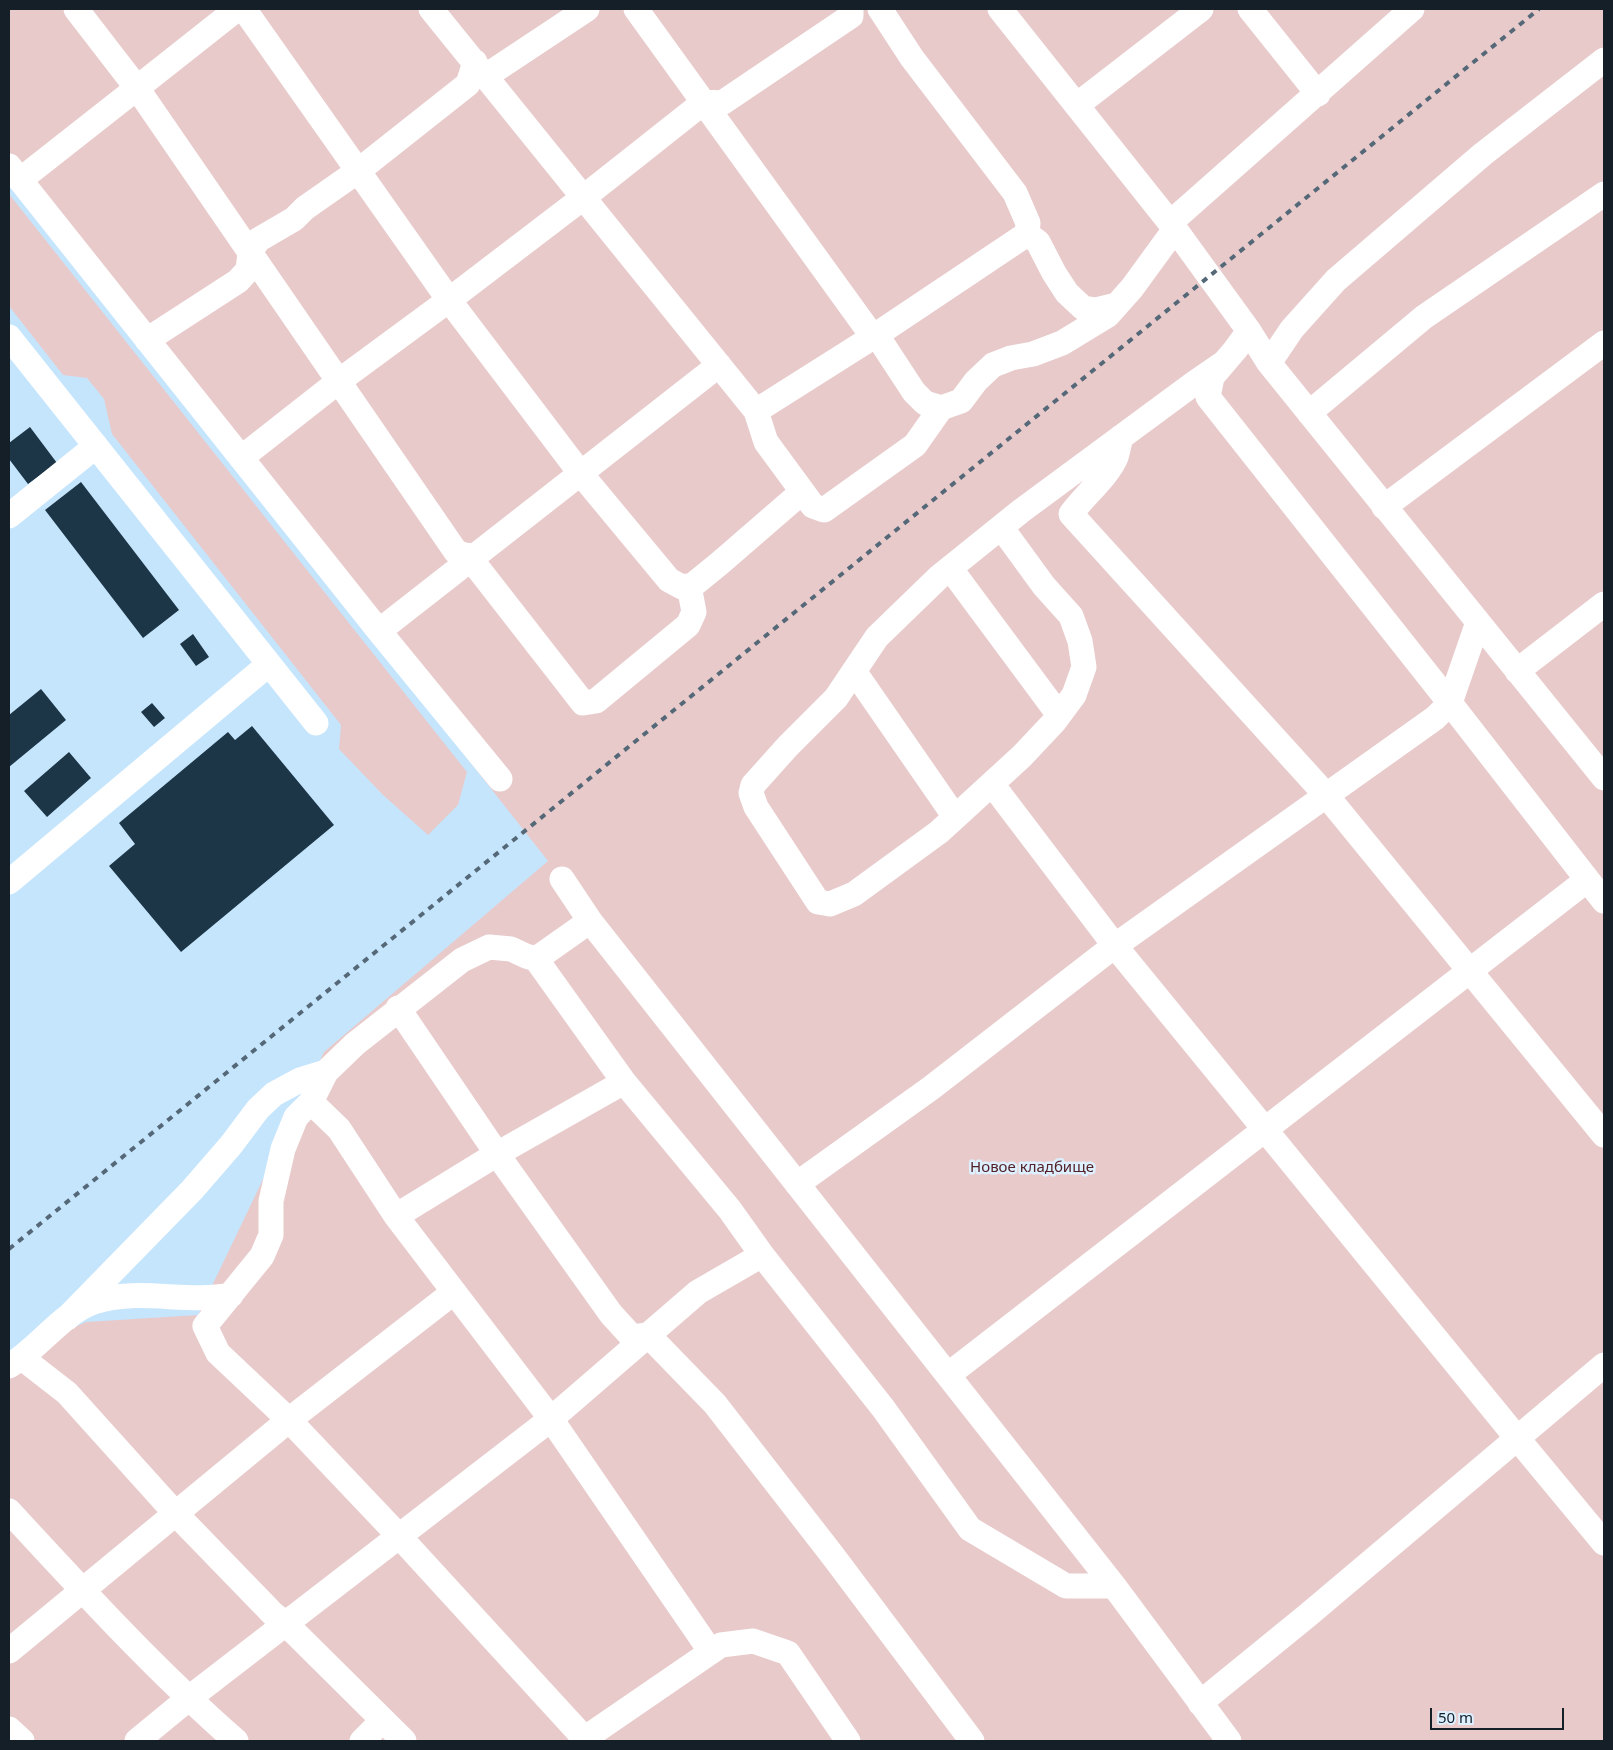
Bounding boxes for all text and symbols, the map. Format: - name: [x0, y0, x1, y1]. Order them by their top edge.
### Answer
- park label: Новое кладбище: [970, 1159, 1094, 1177]
- scale bar: [1433, 1698, 1567, 1730]
- text: 50 m: [1438, 1707, 1473, 1727]

